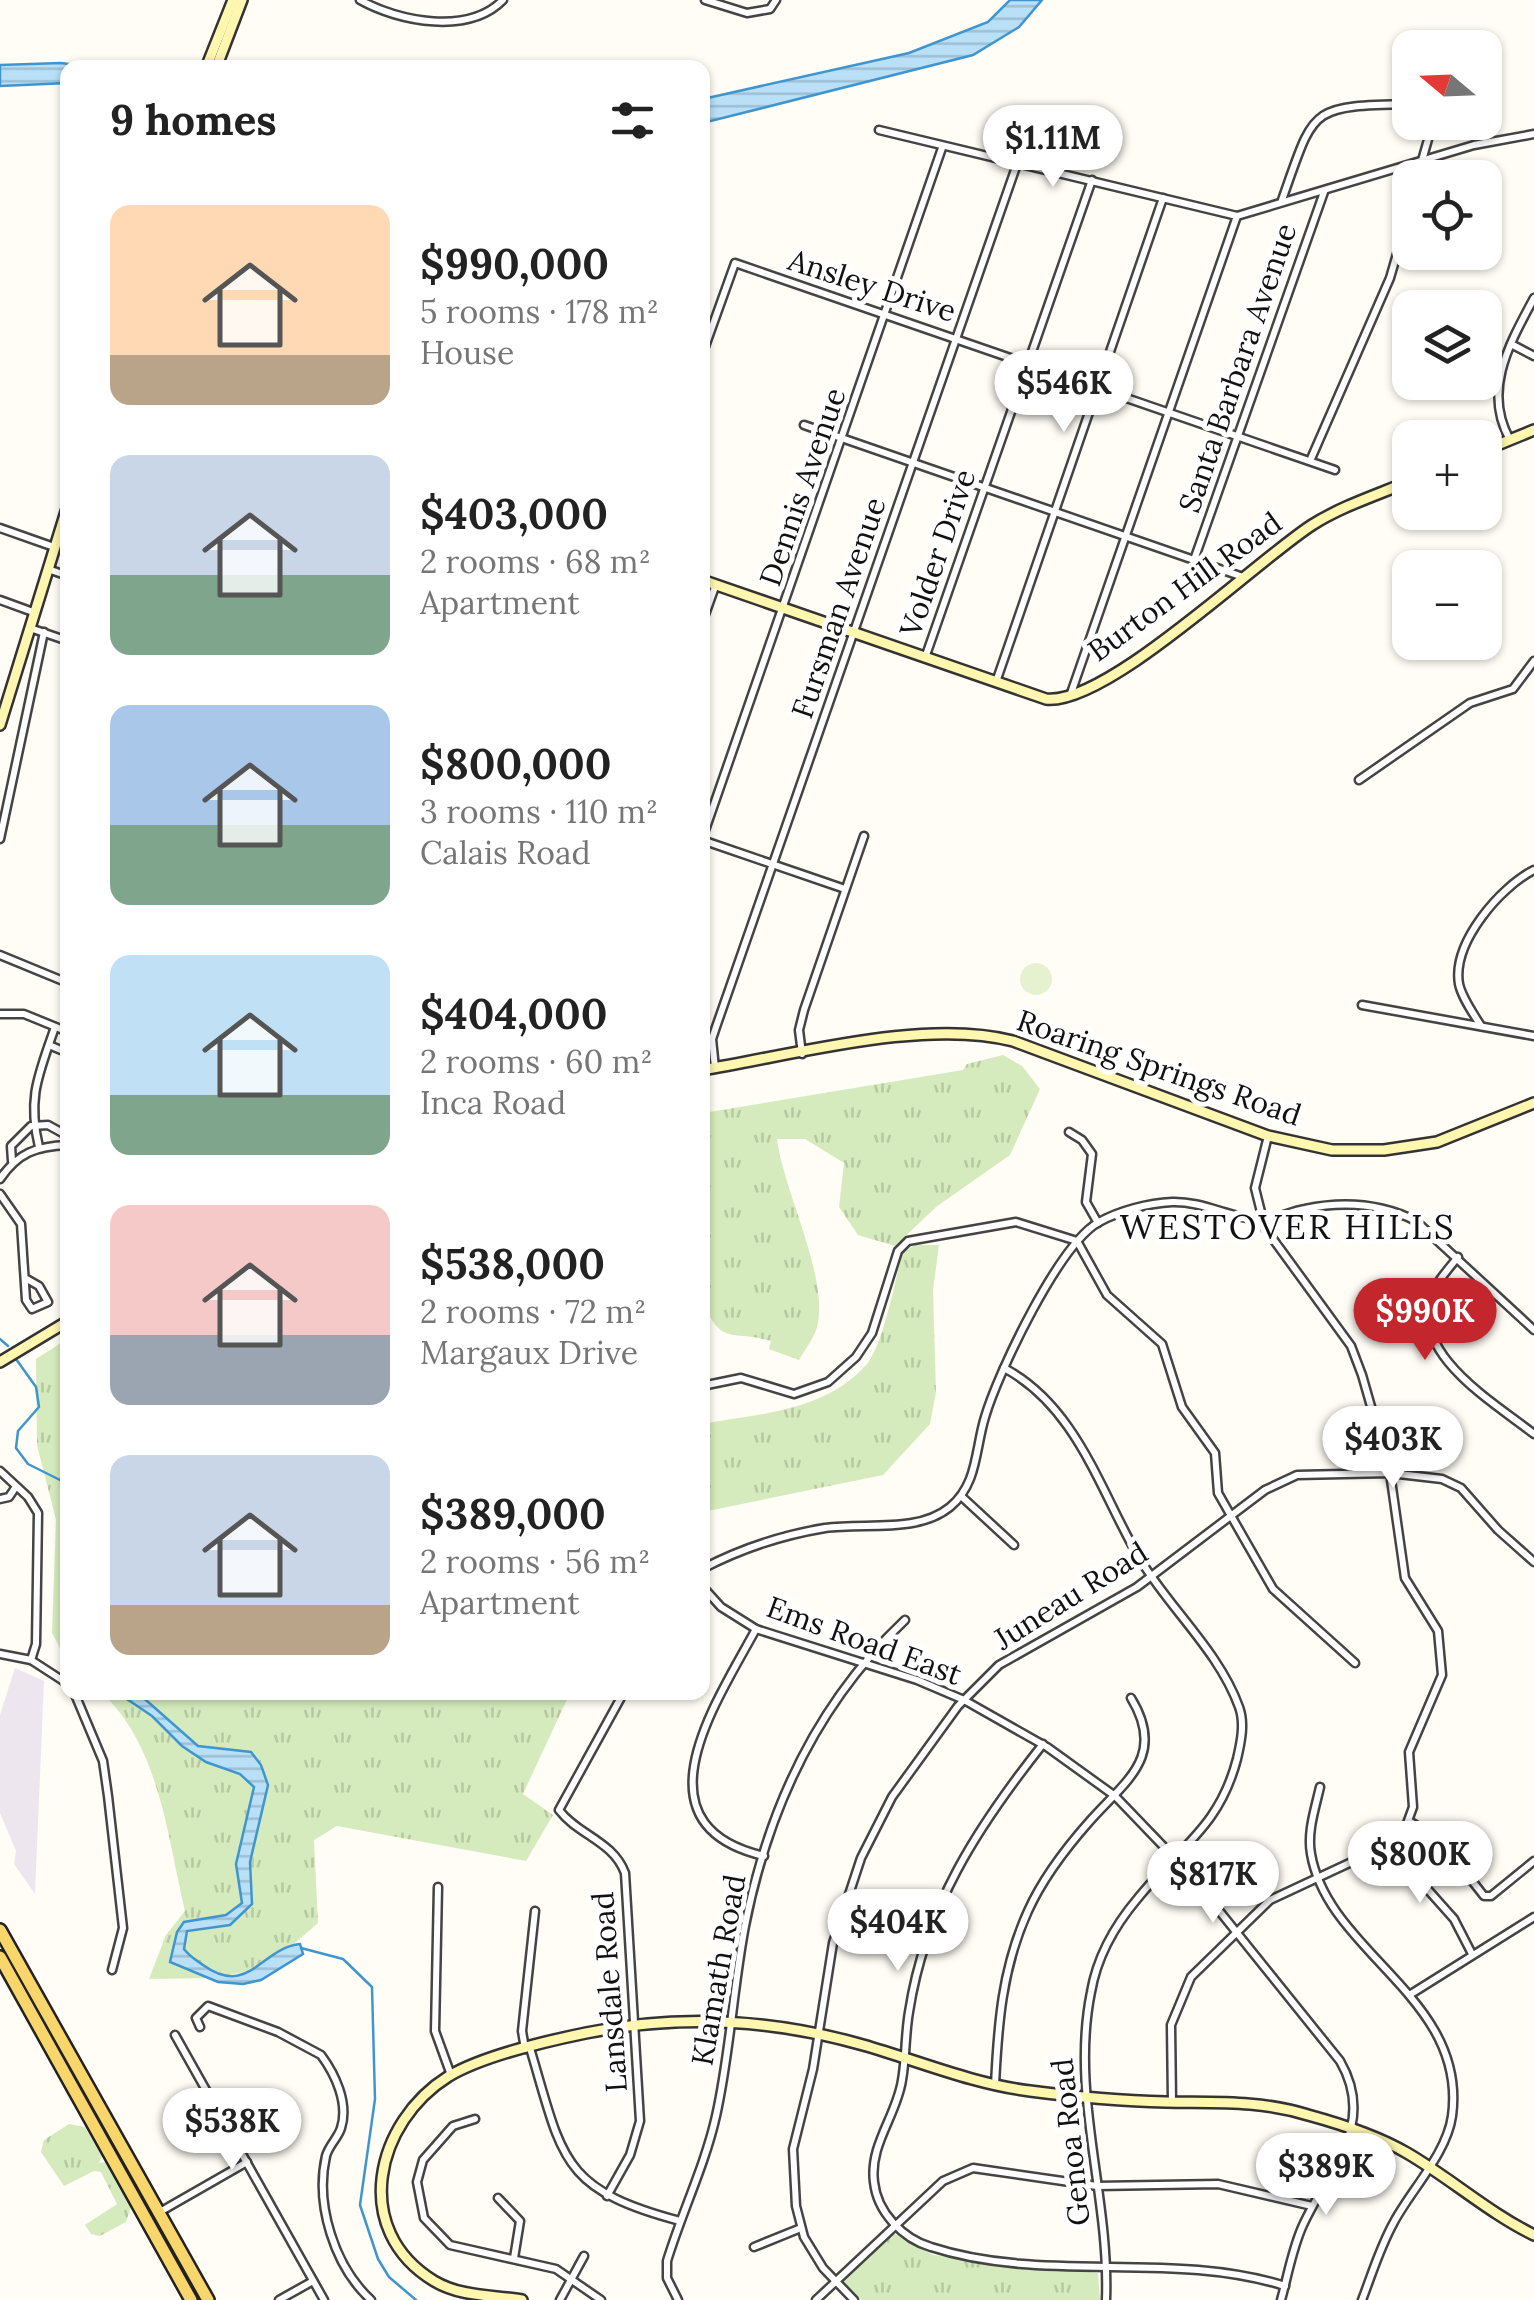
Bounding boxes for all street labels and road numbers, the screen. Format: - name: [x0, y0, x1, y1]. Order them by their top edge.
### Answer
- street label: Santa Barbara Avenue: [1170, 218, 1304, 517]
- street label: Ansley Drive: [782, 240, 961, 331]
- street label: Dennis Avenue: [750, 383, 854, 591]
- street label: Volder Drive: [890, 464, 983, 642]
- street label: Fursman Avenue: [782, 492, 894, 723]
- street label: Burton Hill Road: [1080, 503, 1289, 669]
- street label: Roaring Springs Road: [1012, 1001, 1306, 1135]
- street label: Juneau Road: [986, 1533, 1154, 1658]
- street label: Ems Road East: [762, 1587, 967, 1693]
- street label: Klamath Road: [683, 1871, 754, 2068]
- street label: Lansdale Road: [583, 1890, 635, 2094]
- street label: Genoa Road: [1042, 2057, 1098, 2228]

